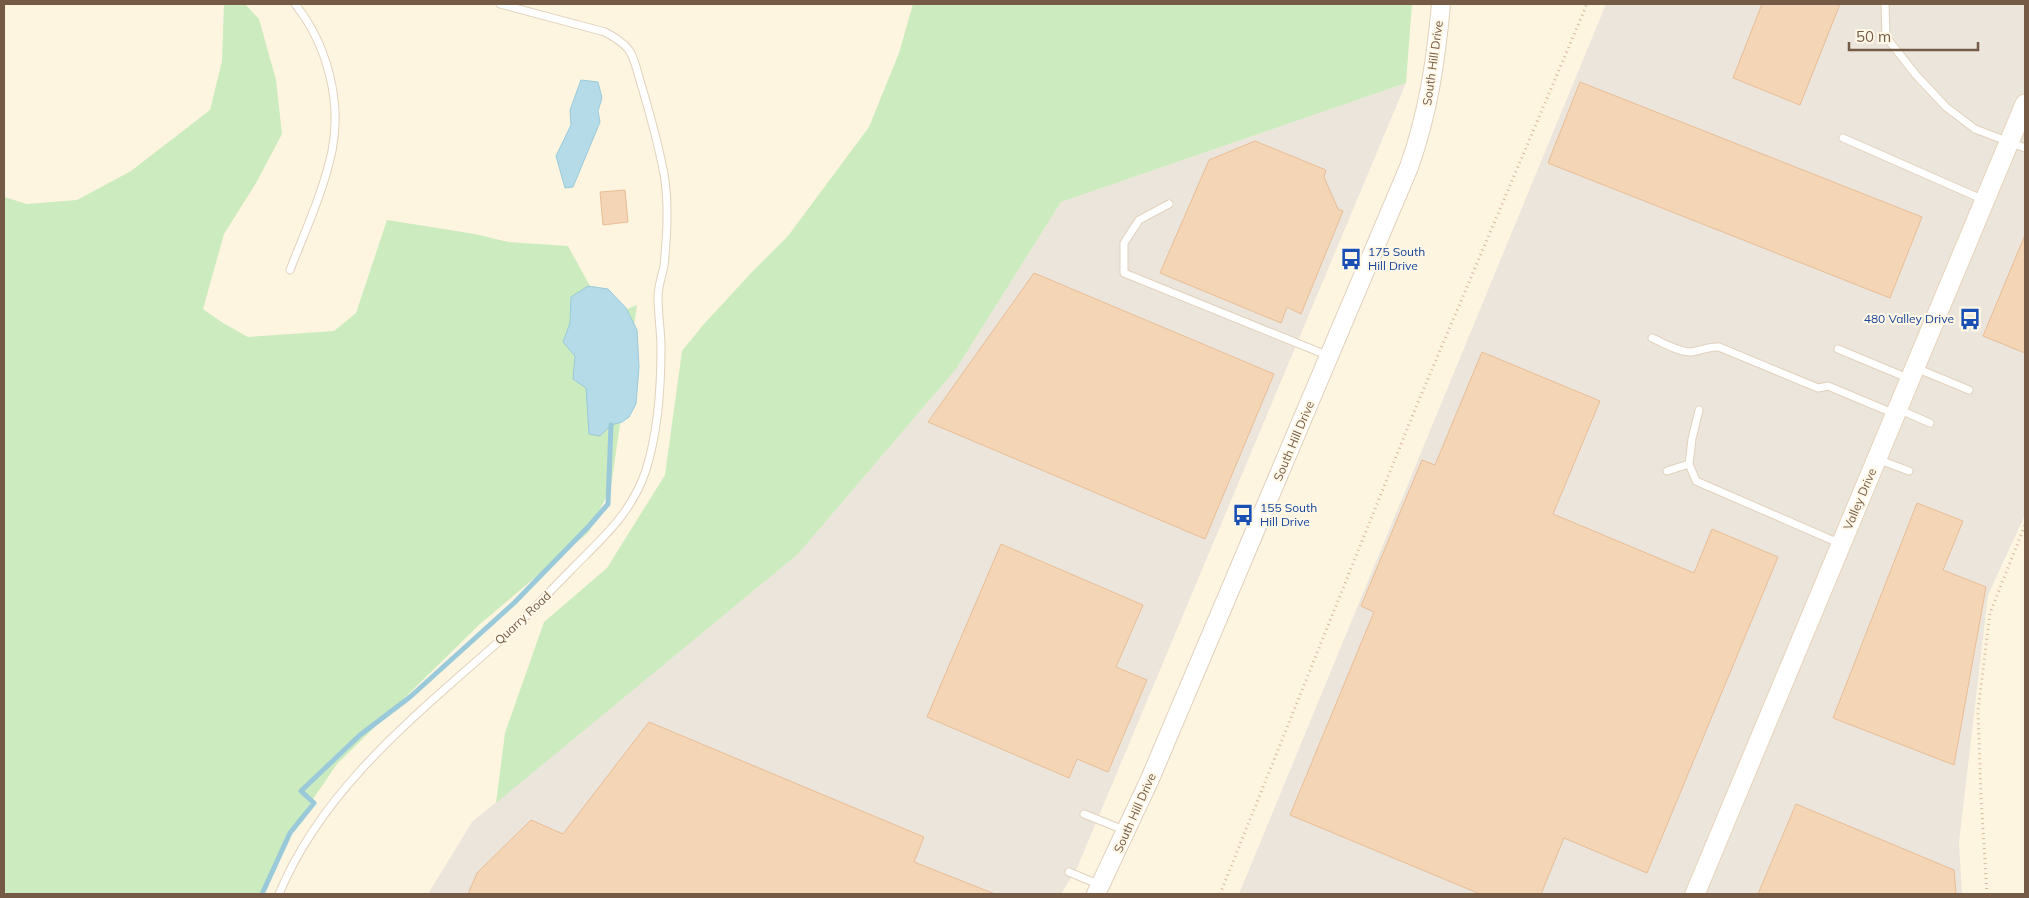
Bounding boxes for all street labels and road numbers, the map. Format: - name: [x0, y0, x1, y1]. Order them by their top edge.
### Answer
- street label: South Hill Drive: [1419, 20, 1446, 106]
- street label: South Hill Drive: [1270, 399, 1317, 483]
- street label: Valley Drive: [1840, 466, 1879, 532]
- street label: Quarry Road: [491, 588, 554, 647]
- street label: South Hill Drive: [1110, 771, 1159, 855]

